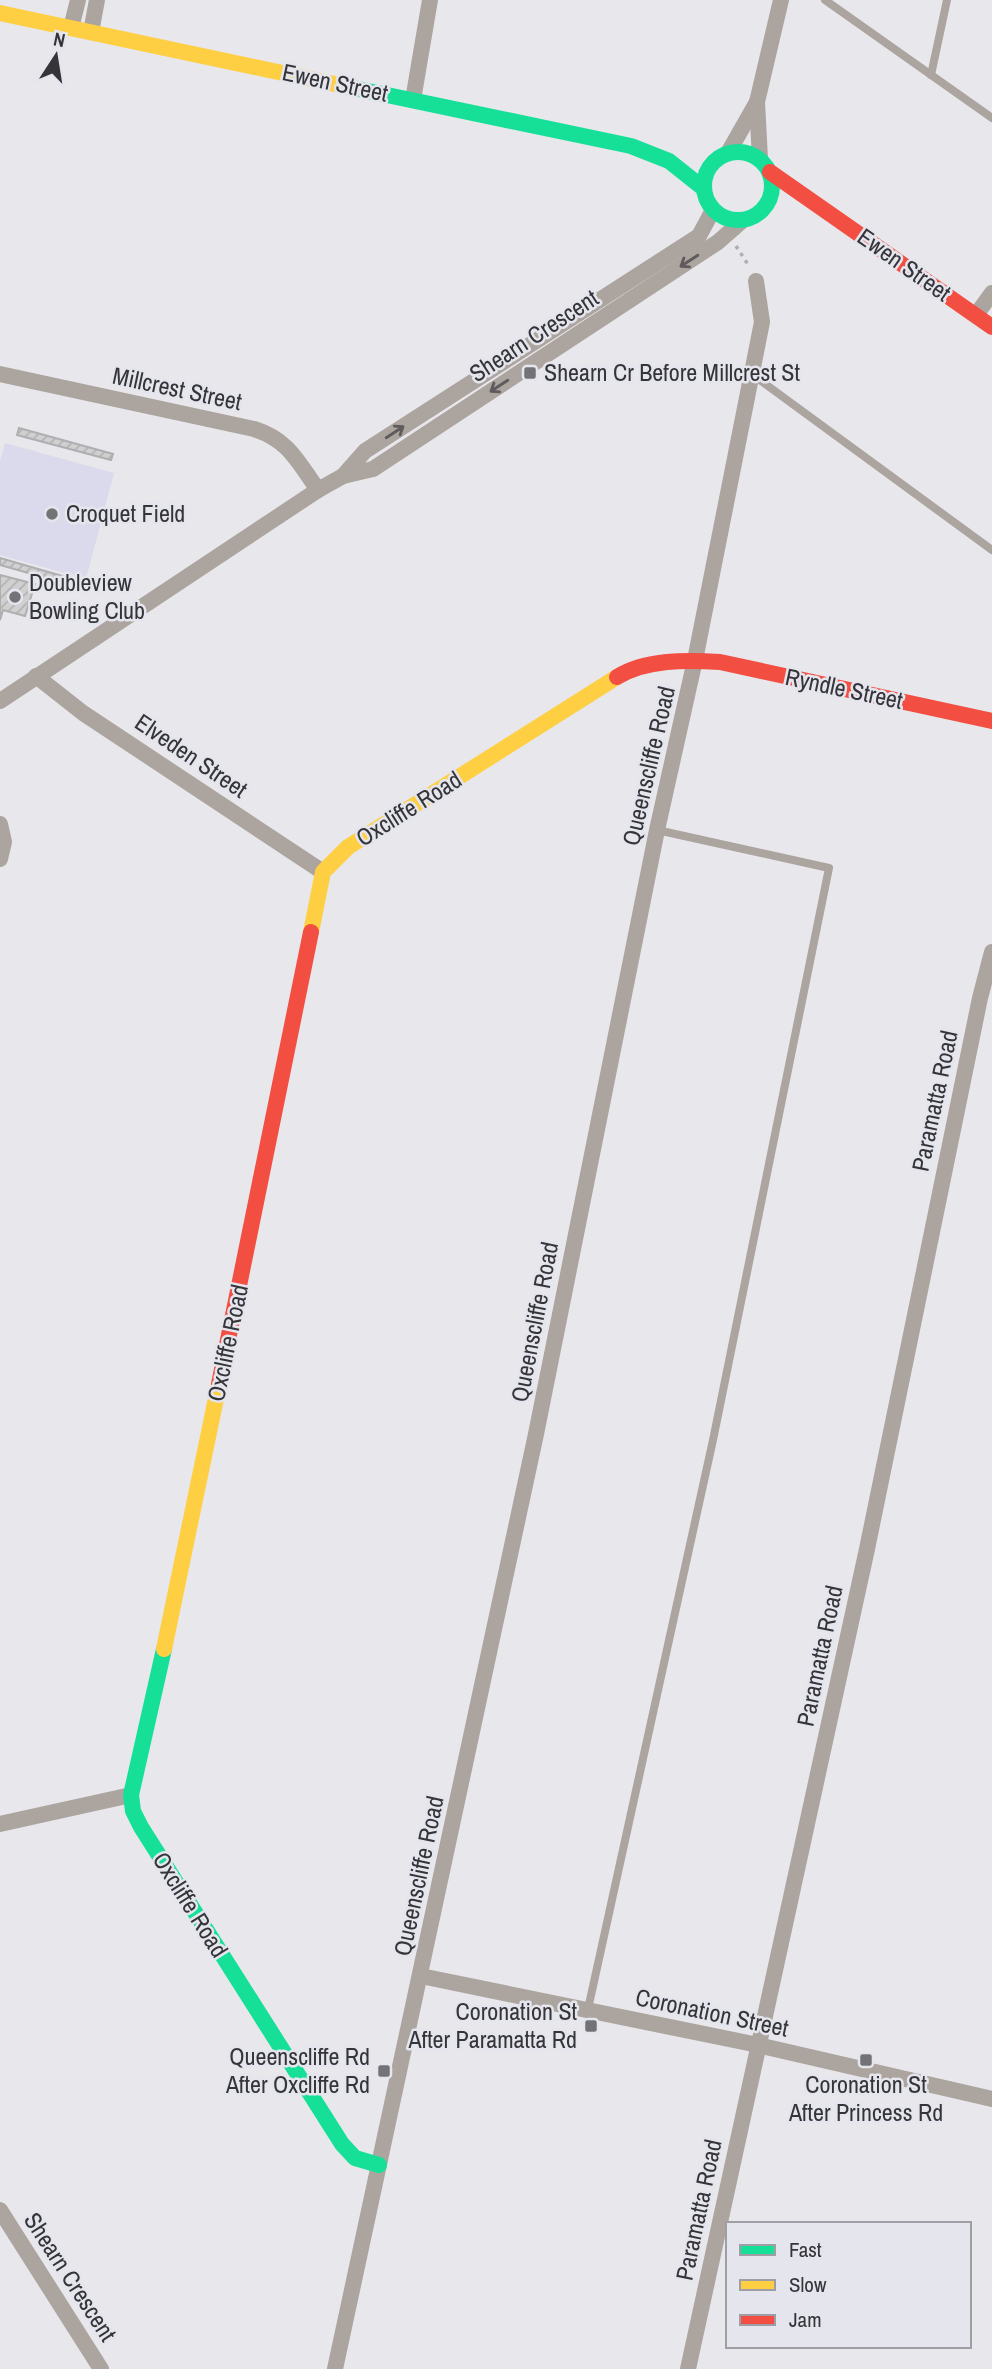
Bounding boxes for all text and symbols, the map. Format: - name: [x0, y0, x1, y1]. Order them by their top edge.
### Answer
- north arrow: [21, 21, 91, 91]
- text: N: [51, 25, 68, 53]
- street label: Ewen Street: [279, 55, 391, 109]
- street label: Ewen Street: [851, 220, 958, 308]
- one-way arrow: [680, 254, 699, 268]
- street label: Shearn Crescent: [463, 281, 605, 389]
- place label: Shearn Cr Before Millcrest St: [544, 356, 800, 388]
- street label: Millcrest Street: [110, 359, 245, 417]
- marker: Shearn Cr Before Millcrest St: [522, 365, 538, 381]
- one-way arrow: [490, 379, 509, 393]
- one-way arrow: [384, 425, 404, 439]
- place label: Croquet Field: [66, 497, 185, 529]
- marker: Croquet Field: [44, 506, 60, 522]
- place label: Doubleview Bowling Club: [29, 566, 145, 626]
- marker: Doubleview Bowling Club: [7, 589, 23, 605]
- street label: Ryndle Street: [783, 660, 906, 716]
- street label: Queenscliffe Road: [614, 683, 682, 849]
- street label: Elveden Street: [129, 706, 254, 805]
- street label: Oxcliffe Road: [350, 763, 467, 853]
- street label: Paramatta Road: [903, 1027, 965, 1174]
- street label: Queenscliffe Road: [503, 1239, 565, 1405]
- street label: Oxcliffe Road: [199, 1281, 255, 1404]
- street label: Paramatta Road: [788, 1582, 850, 1729]
- street label: Queenscliffe Road: [385, 1793, 451, 1959]
- street label: Oxcliffe Road: [146, 1846, 236, 1963]
- street label: Coronation Street: [633, 1980, 792, 2044]
- place label: Coronation St After Paramatta Rd: [408, 1995, 578, 2055]
- marker: Coronation St After Paramatta Rd: [583, 2018, 599, 2034]
- place label: Queenscliffe Rd After Oxcliffe Rd: [225, 2040, 370, 2100]
- marker: Coronation St After Princess Rd: [858, 2052, 874, 2068]
- marker: Queenscliffe Rd After Oxcliffe Rd: [376, 2063, 392, 2079]
- place label: Coronation St After Princess Rd: [788, 2068, 943, 2128]
- street label: Paramatta Road: [667, 2136, 729, 2283]
- street label: Shearn Crescent: [17, 2206, 125, 2348]
- legend: [726, 2222, 971, 2348]
- text: Fast: [789, 2235, 822, 2264]
- text: Slow: [789, 2270, 827, 2299]
- text: Jam: [789, 2305, 822, 2334]

